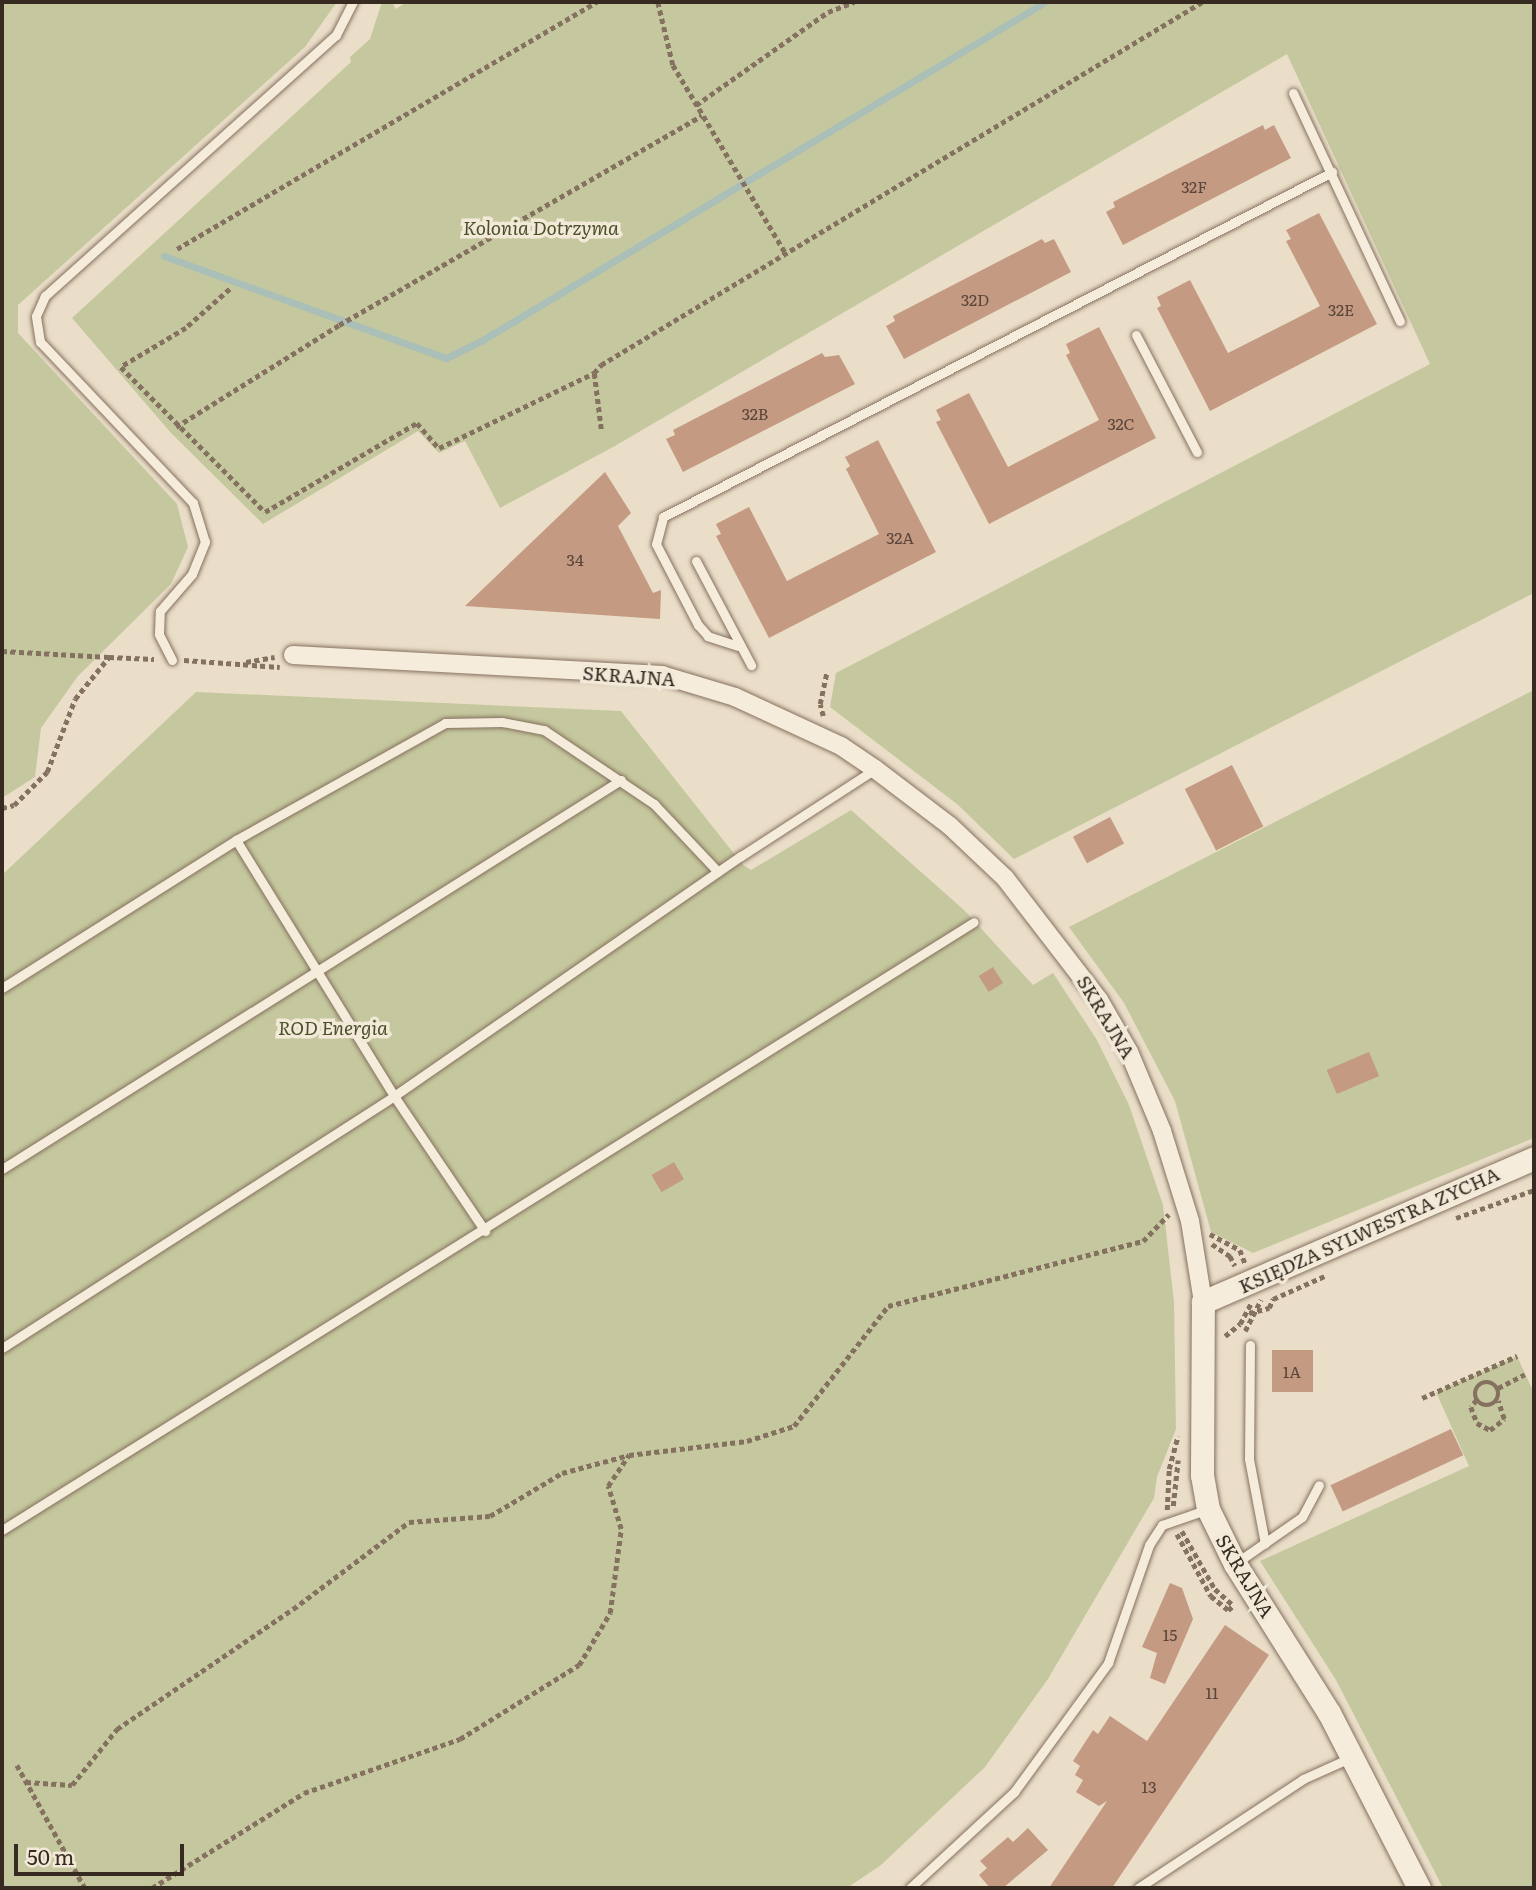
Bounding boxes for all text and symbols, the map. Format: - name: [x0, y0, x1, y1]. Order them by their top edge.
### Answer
- house number: 32F: [1181, 176, 1207, 196]
- park label: Kolonia Dotrzyma: [463, 217, 619, 239]
- house number: 32D: [961, 289, 989, 309]
- house number: 32E: [1328, 299, 1354, 319]
- house number: 32B: [742, 403, 768, 423]
- house number: 32C: [1107, 413, 1135, 433]
- house number: 32A: [886, 527, 914, 547]
- house number: 34: [566, 549, 584, 569]
- street label: SKRAJNA: [582, 661, 676, 691]
- street label: SKRAJNA: [1072, 971, 1140, 1063]
- park label: ROD Energia: [278, 1017, 388, 1039]
- street label: KSIĘDZA SYLWESTRA ZYCHA: [1235, 1162, 1503, 1298]
- house number: 1A: [1283, 1361, 1301, 1381]
- street label: SKRAJNA: [1211, 1530, 1279, 1622]
- house number: 15: [1163, 1624, 1177, 1644]
- house number: 11: [1205, 1682, 1219, 1702]
- house number: 13: [1141, 1776, 1157, 1796]
- scale bar: [18, 1830, 187, 1874]
- text: 50 m: [27, 1840, 74, 1871]

